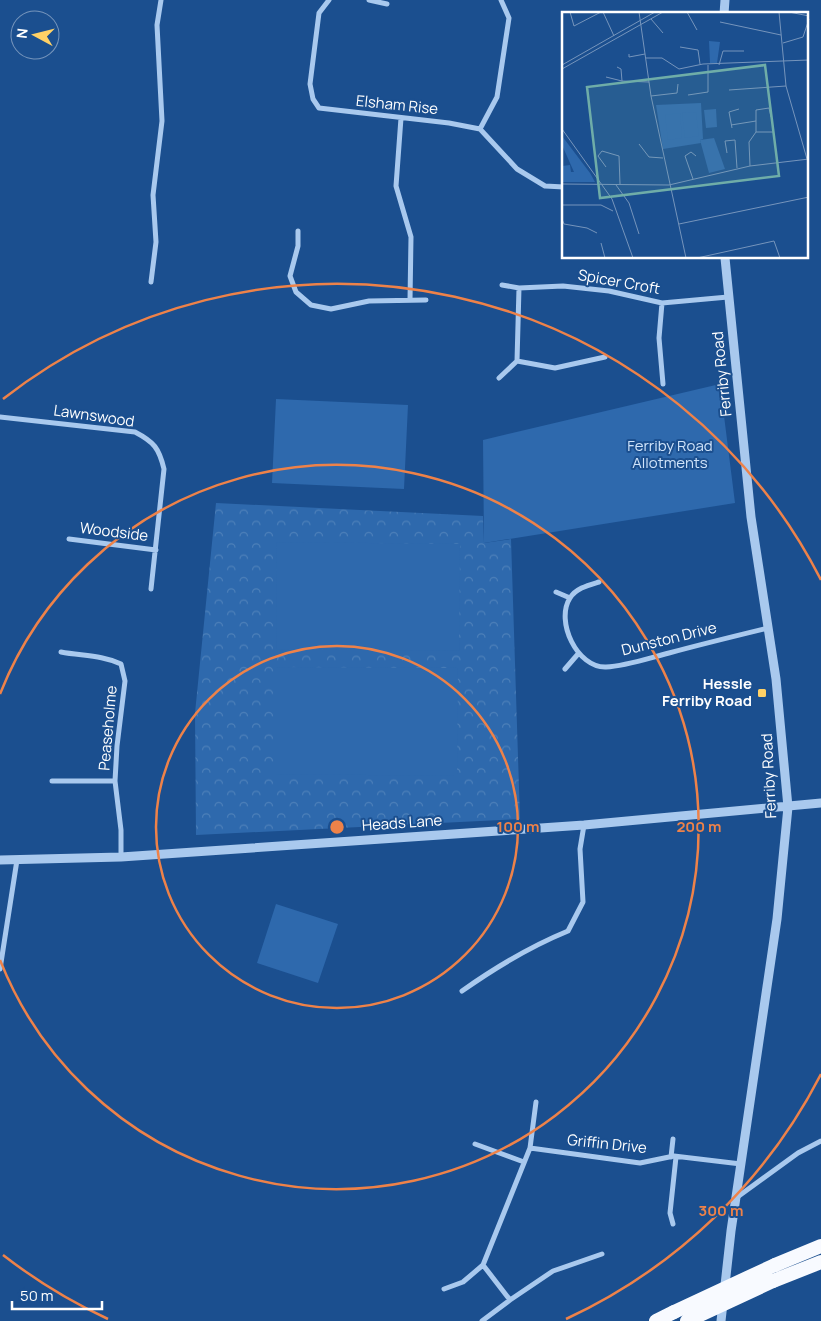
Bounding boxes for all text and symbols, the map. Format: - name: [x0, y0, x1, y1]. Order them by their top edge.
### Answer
- north arrow: [10, 10, 60, 60]
- inset map: [562, 12, 808, 259]
- text: N: [12, 27, 32, 40]
- street label: Elsham Rise: [355, 90, 439, 119]
- street label: Spicer Croft: [576, 264, 662, 299]
- street label: Ferriby Road: [707, 331, 736, 418]
- street label: Lawnswood: [52, 399, 136, 432]
- park label: Ferriby Road Allotments: [627, 435, 713, 473]
- street label: Woodside: [79, 517, 150, 546]
- street label: Dunston Drive: [619, 616, 719, 660]
- place label: Hessle Ferriby Road: [662, 673, 752, 711]
- street label: Peaseholme: [93, 684, 122, 771]
- marker: Hessle Ferriby Road: [756, 687, 768, 699]
- street label: Ferriby Road: [756, 733, 781, 819]
- street label: Heads Lane: [361, 809, 443, 836]
- text: 100 m: [497, 816, 539, 837]
- text: 200 m: [676, 816, 722, 837]
- centre of rings: [328, 818, 346, 836]
- street label: Griffin Drive: [566, 1129, 648, 1158]
- text: 300 m: [699, 1200, 743, 1221]
- scale bar: [12, 1278, 102, 1310]
- text: 50 m: [20, 1285, 54, 1306]

